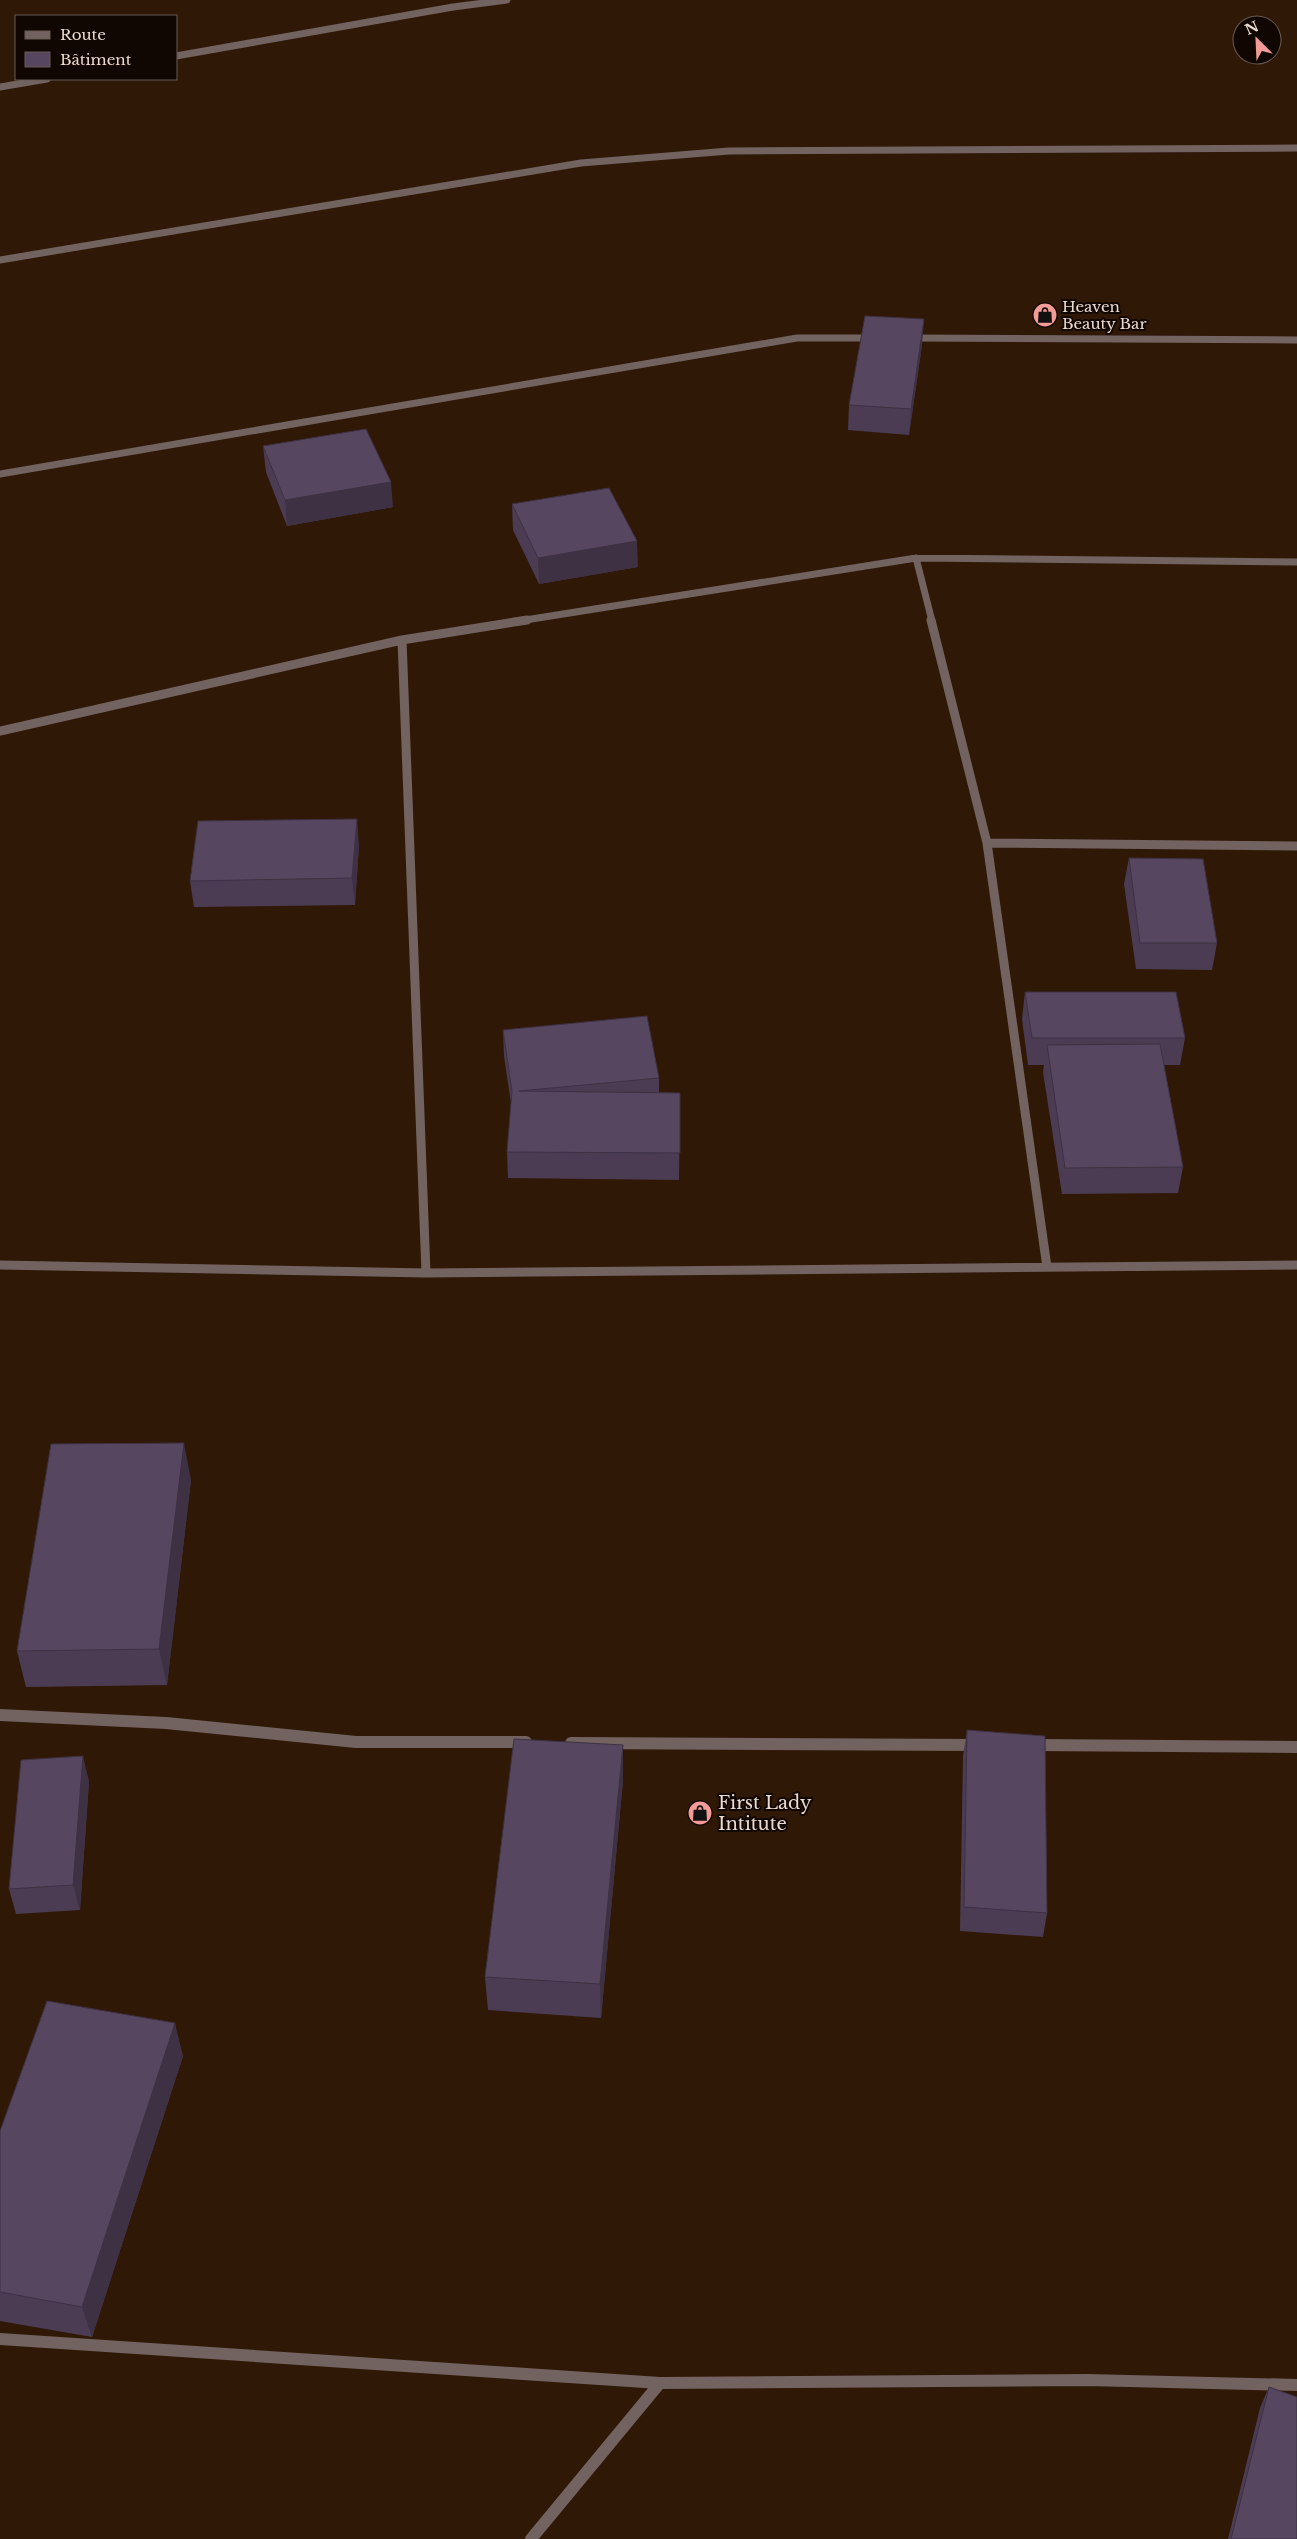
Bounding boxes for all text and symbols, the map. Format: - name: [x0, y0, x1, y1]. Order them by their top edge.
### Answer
- legend: [15, 15, 178, 80]
- north arrow: [1232, 15, 1282, 65]
- text: N: [1242, 17, 1261, 39]
- text: Route: [60, 25, 106, 44]
- text: Bâtiment: [60, 50, 132, 69]
- place label: Heaven Beauty Bar: [1062, 297, 1147, 333]
- shop icon: Heaven Beauty Bar: [1032, 302, 1058, 328]
- place label: First Lady Intitute: [718, 1792, 812, 1835]
- shop icon: First Lady Intitute: [687, 1800, 713, 1826]

